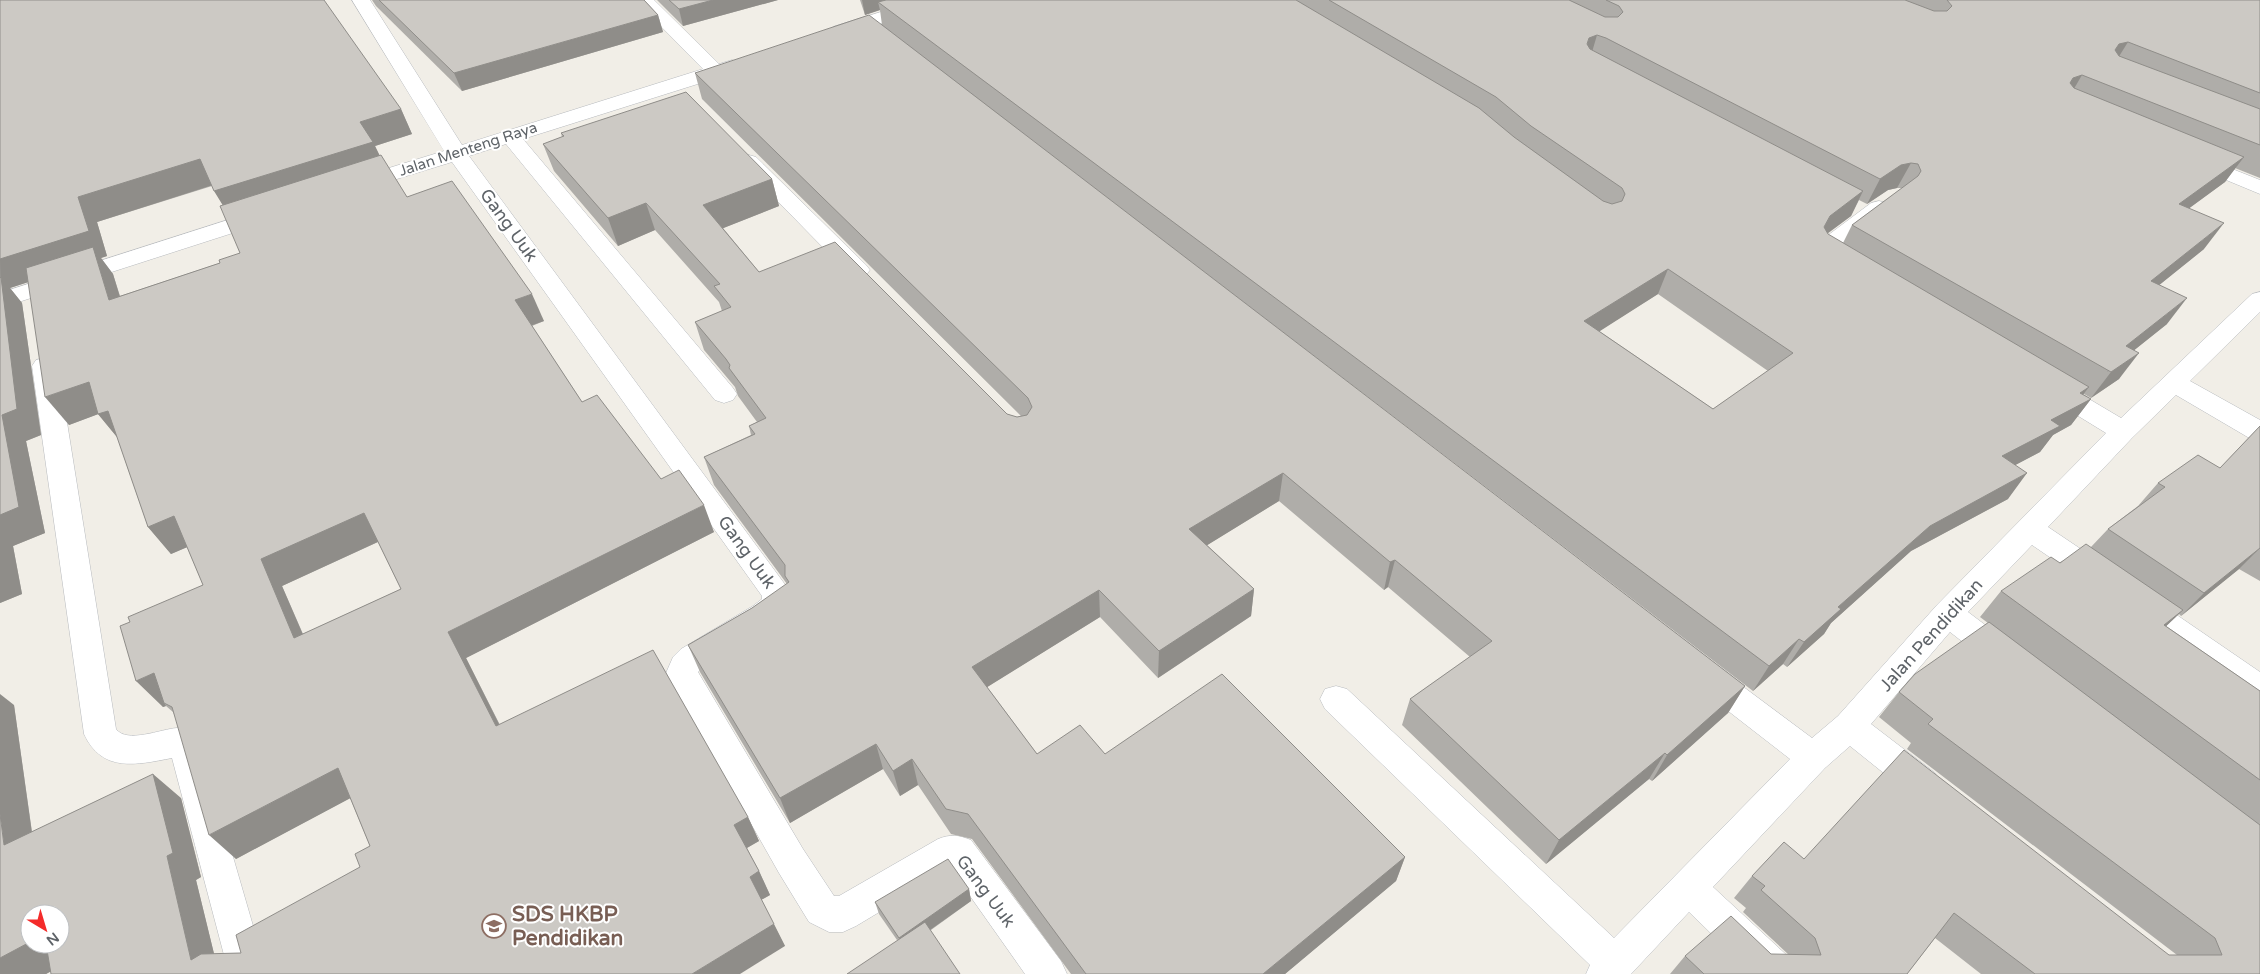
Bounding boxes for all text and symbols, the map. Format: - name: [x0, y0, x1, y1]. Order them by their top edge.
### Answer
- street label: Jalan Menteng Raya: [397, 118, 539, 180]
- street label: Gang Uuk: [475, 184, 543, 266]
- street label: Gang Uuk: [713, 511, 781, 593]
- street label: Jalan Pendidikan: [1875, 574, 1987, 696]
- street label: Gang Uuk: [952, 851, 1020, 932]
- place label: SDS HKBP Pendidikan: [512, 902, 623, 951]
- north arrow: [20, 904, 70, 954]
- school or university icon: SDS HKBP Pendidikan: [481, 913, 507, 939]
- text: N: [43, 929, 62, 949]

